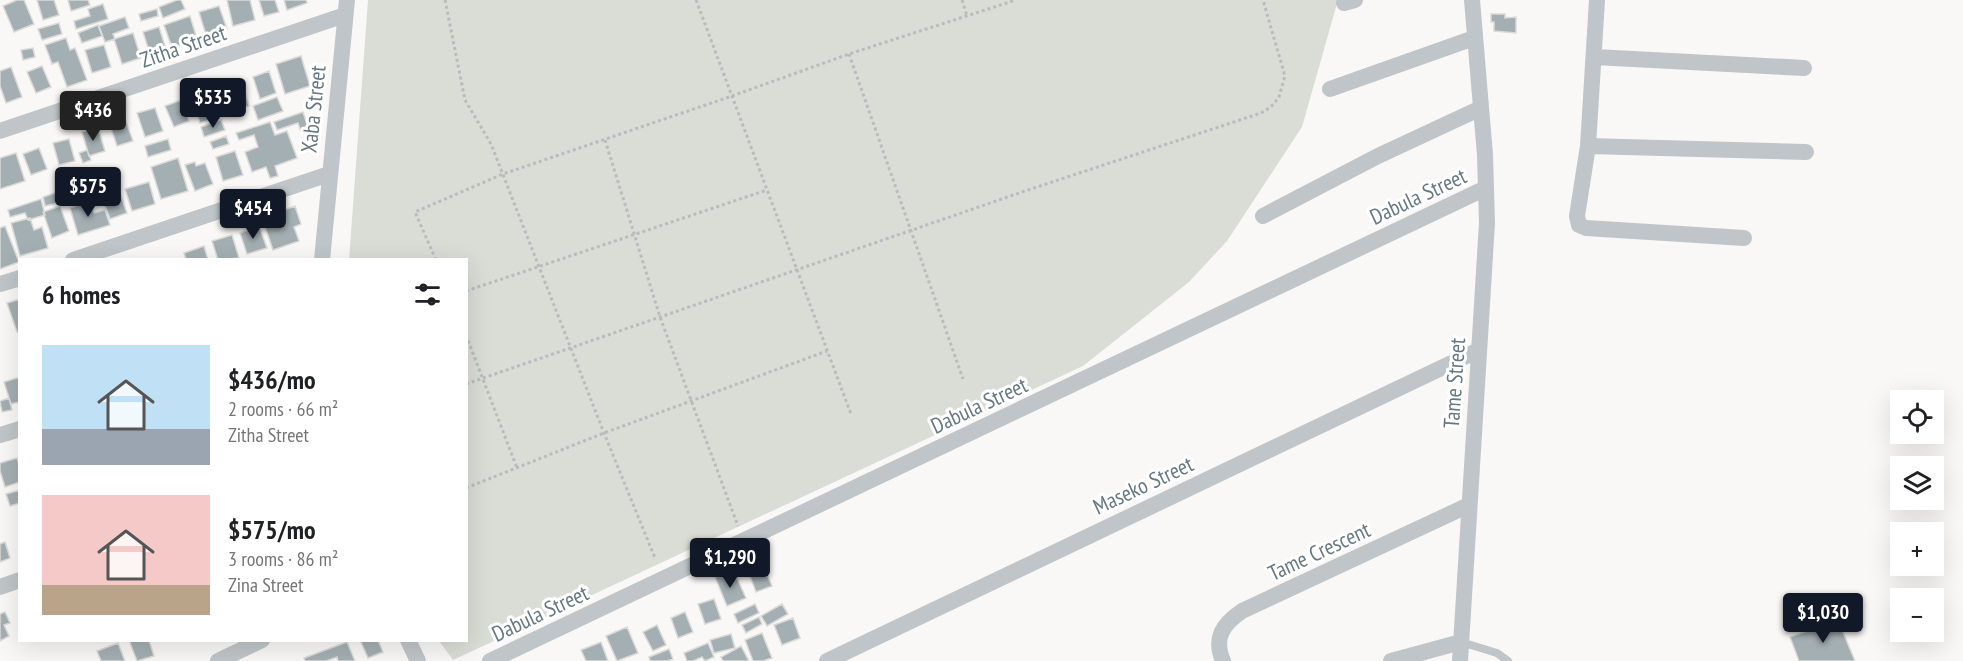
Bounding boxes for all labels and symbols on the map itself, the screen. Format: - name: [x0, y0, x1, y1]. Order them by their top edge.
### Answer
- street label: Zitha Street: [136, 18, 230, 74]
- street label: Xaba Street: [294, 64, 332, 154]
- pin: $535: [177, 78, 249, 129]
- pin: $436: [57, 91, 129, 142]
- street label: Dabula Street: [1365, 161, 1471, 231]
- pin: $575: [52, 167, 124, 218]
- pin: $454: [217, 189, 289, 240]
- street label: Tame Street: [1437, 337, 1471, 429]
- street label: Dabula Street: [926, 370, 1032, 440]
- street label: Maseko Street: [1088, 450, 1198, 520]
- street label: Tame Crescent: [1263, 515, 1375, 587]
- pin: $1,290: [681, 538, 779, 589]
- street label: Dabula Street: [487, 578, 593, 648]
- pin: $1,030: [1774, 593, 1872, 644]

